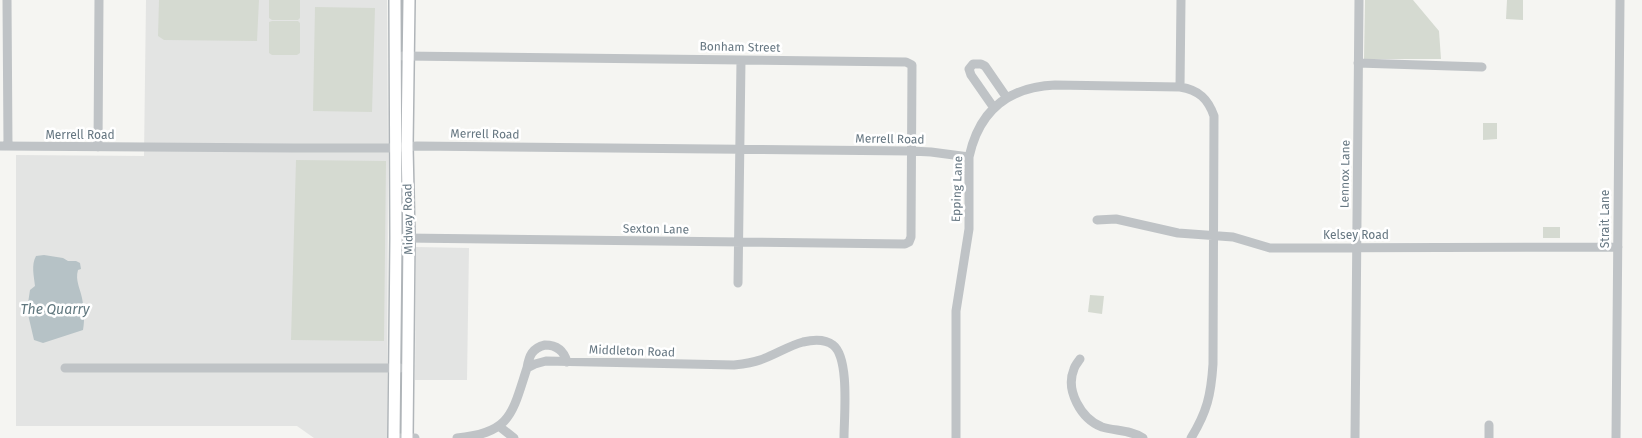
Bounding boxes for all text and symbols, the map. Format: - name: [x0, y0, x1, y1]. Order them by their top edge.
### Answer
- street label: Bonham Street: [699, 39, 781, 55]
- street label: Merrell Road: [450, 126, 520, 142]
- street label: Merrell Road: [45, 128, 115, 142]
- street label: Merrell Road: [855, 131, 925, 147]
- street label: Lennox Lane: [1337, 140, 1353, 208]
- street label: Epping Lane: [949, 156, 965, 222]
- street label: Midway Road: [400, 183, 416, 255]
- street label: Strait Lane: [1598, 190, 1612, 248]
- street label: Sexton Lane: [623, 221, 689, 237]
- street label: Kelsey Road: [1323, 228, 1389, 242]
- water label: The Quarry: [20, 301, 91, 318]
- street label: Middleton Road: [589, 343, 675, 359]

